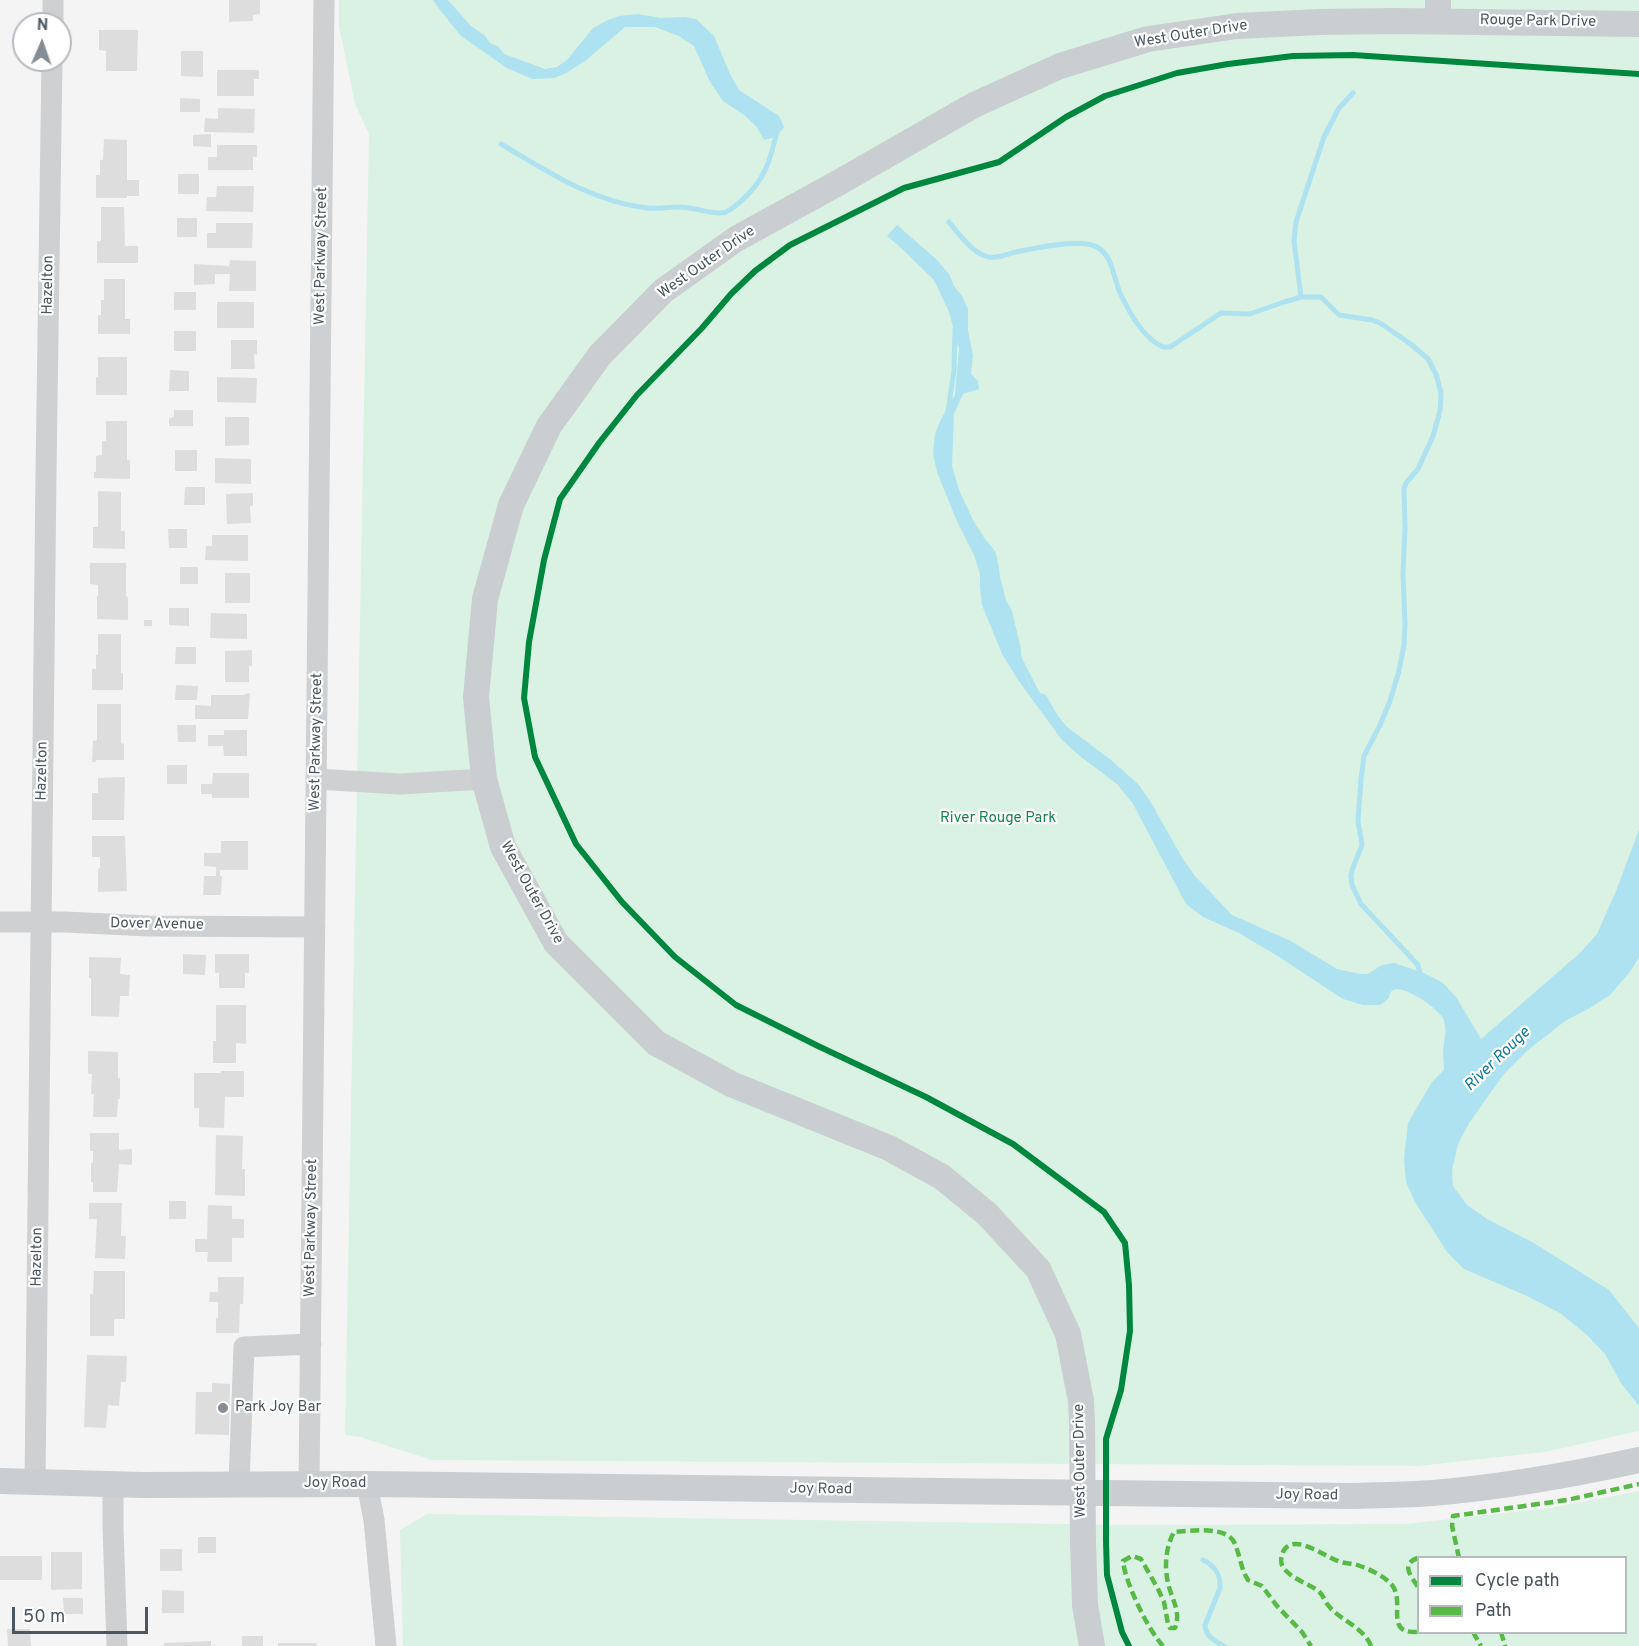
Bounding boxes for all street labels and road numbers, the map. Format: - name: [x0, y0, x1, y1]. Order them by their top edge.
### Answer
- street label: Rouge Park Drive: [1480, 12, 1596, 32]
- street label: West Outer Drive: [1133, 17, 1249, 53]
- street label: West Parkway Street: [312, 187, 332, 325]
- street label: West Outer Drive: [655, 223, 759, 303]
- street label: Hazelton: [39, 255, 59, 315]
- street label: West Parkway Street: [307, 673, 327, 811]
- street label: Hazelton: [33, 741, 53, 801]
- street label: West Outer Drive: [495, 839, 567, 947]
- street label: Dover Avenue: [110, 915, 204, 935]
- street label: West Parkway Street: [302, 1159, 322, 1297]
- street label: Hazelton: [28, 1227, 48, 1287]
- street label: West Outer Drive: [1071, 1404, 1091, 1518]
- street label: Joy Road: [304, 1475, 366, 1493]
- street label: Joy Road: [790, 1480, 852, 1500]
- street label: Joy Road: [1276, 1486, 1338, 1506]

